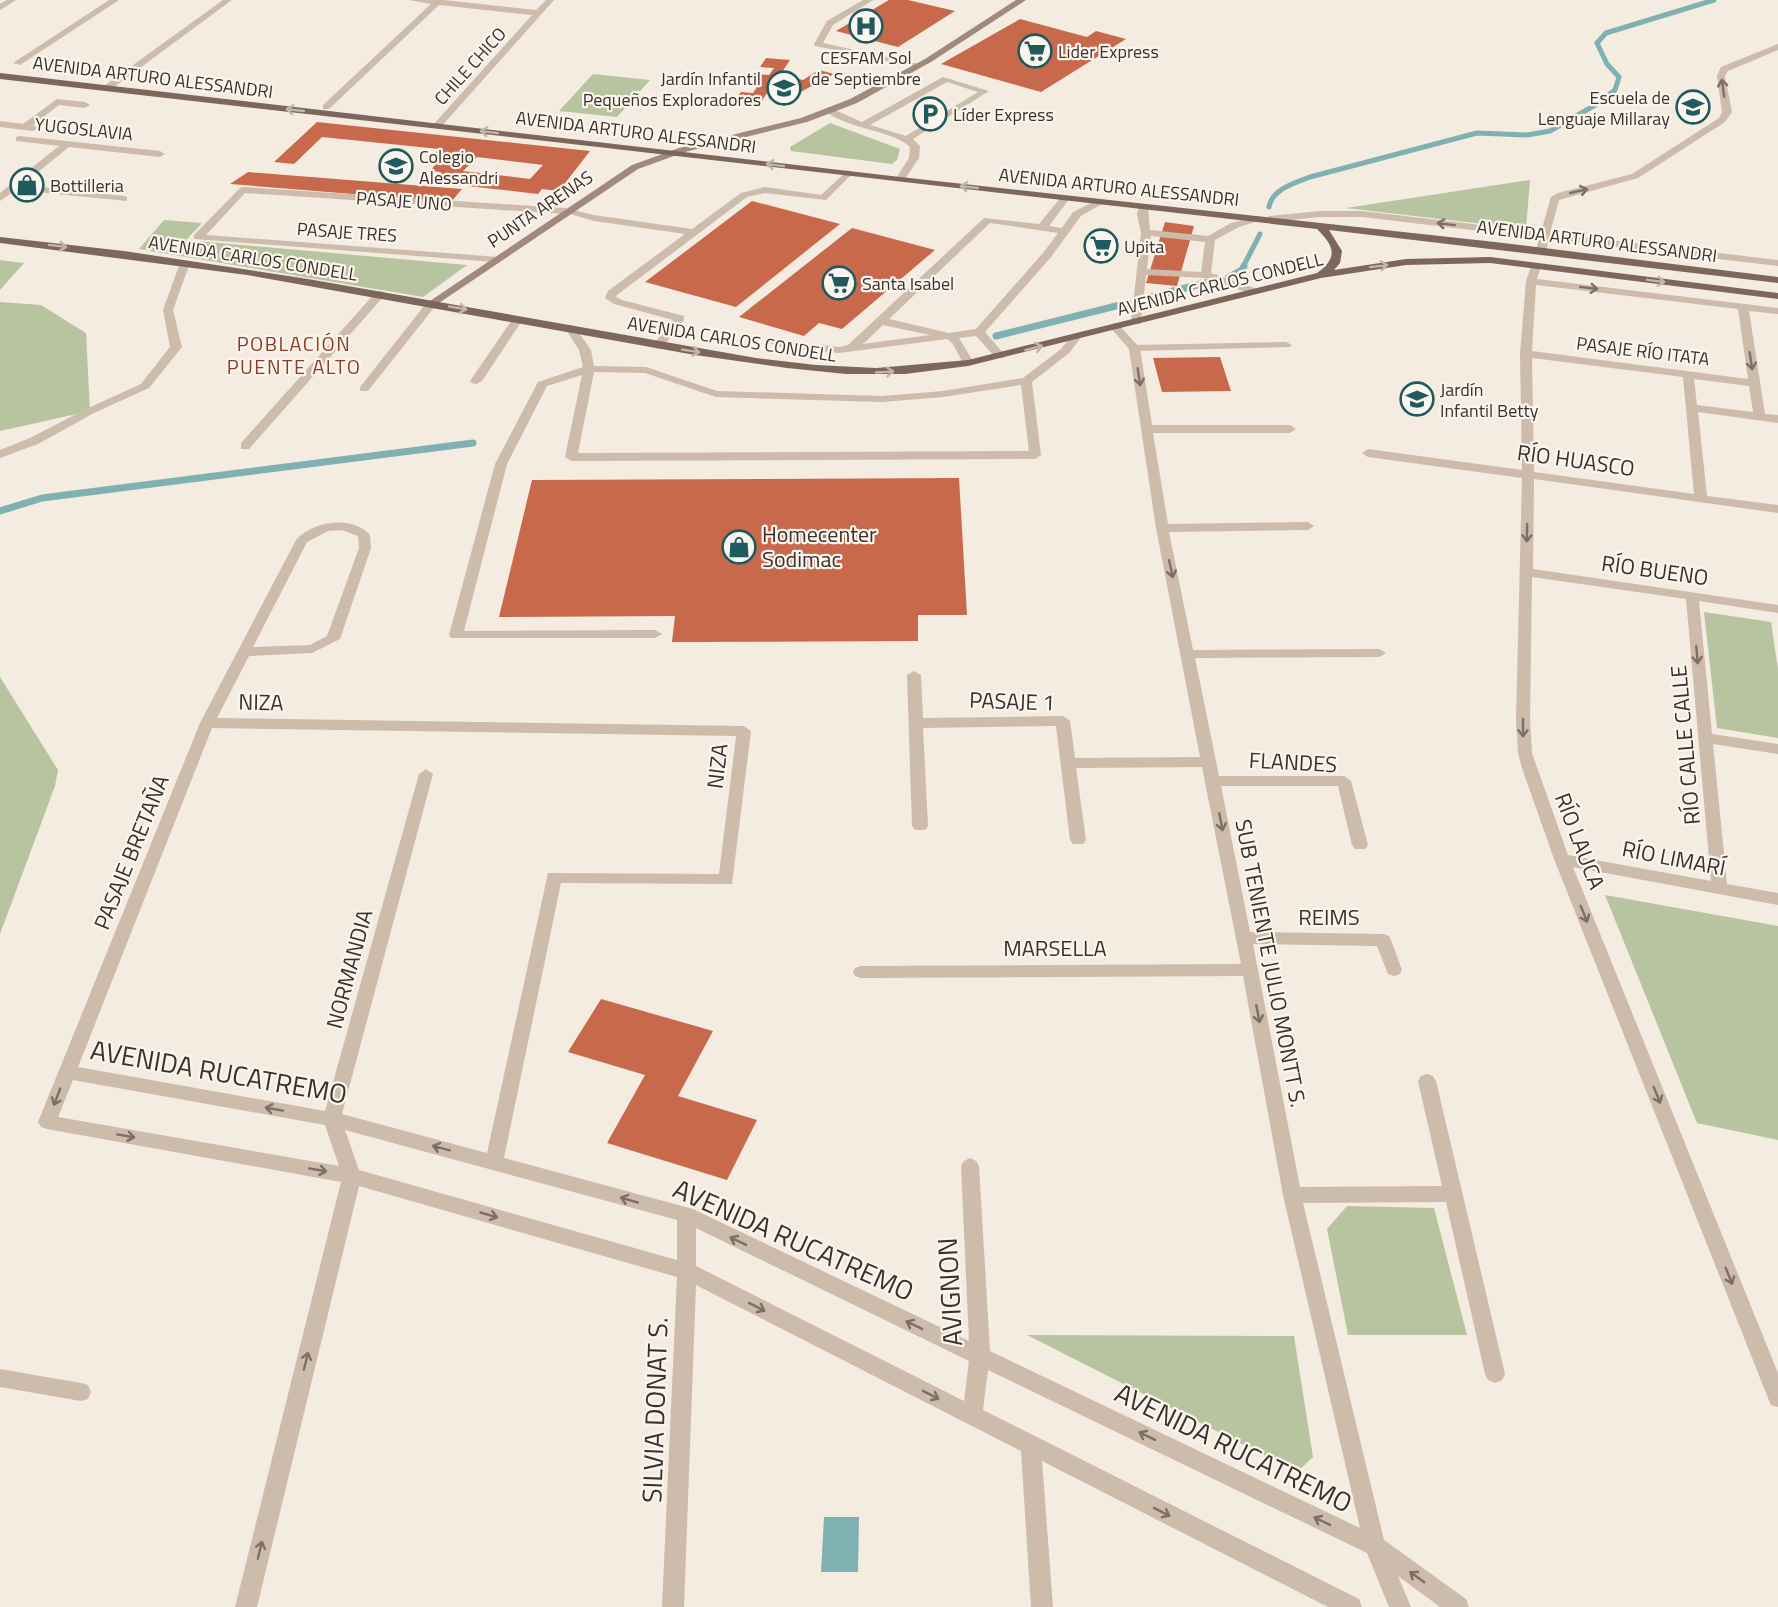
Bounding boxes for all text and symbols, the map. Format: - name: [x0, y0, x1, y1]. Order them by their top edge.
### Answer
- hospital icon: CESFAM Sol de Septiembre: [848, 8, 884, 44]
- street label: CHILE CHICO: [428, 21, 512, 111]
- supermarket icon: Lider Express: [1017, 33, 1053, 69]
- place label: Lider Express: [1058, 38, 1159, 65]
- place label: CESFAM Sol de Septiembre: [811, 44, 921, 92]
- street label: AVENIDA ARTURO ALESSANDRI: [31, 49, 275, 105]
- place label: Jardín Infantil Pequeños Exploradores: [583, 65, 761, 113]
- school or university icon: Jardín Infantil Pequeños Exploradores: [766, 70, 802, 106]
- one-way arrow: [1718, 78, 1729, 98]
- place label: Escuela de Lenguaje Millaray: [1538, 84, 1670, 132]
- school or university icon: Escuela de Lenguaje Millaray: [1675, 89, 1711, 125]
- parking icon: Líder Express: [912, 96, 948, 132]
- place label: Líder Express: [953, 101, 1054, 128]
- one-way arrow: [286, 104, 305, 115]
- street label: AVENIDA ARTURO ALESSANDRI: [514, 104, 758, 160]
- street label: YUGOSLAVIA: [34, 110, 135, 148]
- one-way arrow: [479, 126, 499, 137]
- place label: Colegio Alessandri: [419, 143, 498, 191]
- school or university icon: Colegio Alessandri: [378, 148, 414, 184]
- one-way arrow: [766, 159, 786, 170]
- street label: AVENIDA ARTURO ALESSANDRI: [997, 161, 1241, 213]
- street label: PUNTA ARENAS: [482, 164, 598, 254]
- shop icon: Bottilleria: [9, 167, 45, 203]
- place label: Bottilleria: [50, 172, 124, 199]
- one-way arrow: [960, 181, 980, 192]
- street label: PASAJE UNO: [355, 184, 453, 218]
- one-way arrow: [1569, 184, 1588, 196]
- street label: AVENIDA ARTURO ALESSANDRI: [1475, 213, 1719, 269]
- street label: PASAJE TRES: [296, 215, 398, 249]
- one-way arrow: [1437, 219, 1457, 230]
- street label: AVENIDA CARLOS CONDELL: [147, 228, 360, 288]
- supermarket icon: Upita: [1083, 228, 1119, 264]
- place label: Upita: [1124, 233, 1164, 260]
- one-way arrow: [48, 241, 68, 252]
- street label: AVENIDA CARLOS CONDELL: [1114, 245, 1326, 323]
- one-way arrow: [1368, 260, 1388, 271]
- supermarket icon: Santa Isabel: [821, 265, 857, 301]
- place label: Santa Isabel: [862, 270, 954, 297]
- one-way arrow: [1646, 276, 1666, 287]
- one-way arrow: [1579, 283, 1598, 294]
- one-way arrow: [448, 303, 468, 314]
- street label: AVENIDA CARLOS CONDELL: [626, 309, 839, 369]
- district label: POBLACIÓN PUENTE ALTO: [227, 328, 361, 382]
- street label: PASAJE RÍO ITATA: [1575, 329, 1711, 373]
- one-way arrow: [1024, 341, 1043, 353]
- one-way arrow: [681, 346, 701, 357]
- one-way arrow: [1746, 351, 1757, 371]
- one-way arrow: [1133, 366, 1144, 386]
- one-way arrow: [874, 367, 894, 378]
- place label: Jardín Infantil Betty: [1440, 376, 1539, 424]
- school or university icon: Jardín Infantil Betty: [1399, 381, 1435, 417]
- street label: RÍO HUASCO: [1515, 435, 1637, 485]
- place label: Homecenter Sodimac: [762, 517, 877, 576]
- one-way arrow: [1521, 523, 1533, 543]
- shop icon: Homecenter Sodimac: [721, 529, 757, 565]
- street label: RÍO BUENO: [1599, 546, 1711, 594]
- one-way arrow: [1165, 559, 1177, 578]
- one-way arrow: [1692, 644, 1703, 664]
- street label: RÍO CALLE CALLE: [1661, 664, 1709, 826]
- street label: PASAJE 1: [969, 683, 1055, 719]
- street label: NIZA: [238, 685, 284, 719]
- one-way arrow: [1517, 718, 1529, 738]
- street label: NIZA: [697, 741, 737, 791]
- street label: FLANDES: [1248, 743, 1338, 781]
- street label: PASAJE BRETAÑA: [84, 769, 178, 935]
- street label: RÍO LAUCA: [1546, 788, 1614, 894]
- one-way arrow: [1216, 812, 1227, 831]
- street label: SUB TENIENTE JULIO MONTT S.: [1226, 816, 1316, 1110]
- street label: RÍO LIMARÍ: [1619, 831, 1729, 885]
- street label: REIMS: [1298, 900, 1360, 934]
- one-way arrow: [1579, 904, 1590, 922]
- street label: NORMANDIA: [317, 906, 381, 1032]
- street label: MARSELLA: [1003, 931, 1107, 965]
- one-way arrow: [1253, 1003, 1264, 1023]
- street label: AVENIDA RUCATREMO: [88, 1028, 350, 1114]
- one-way arrow: [1652, 1085, 1663, 1103]
- one-way arrow: [51, 1087, 62, 1106]
- one-way arrow: [265, 1103, 285, 1114]
- one-way arrow: [115, 1131, 135, 1142]
- one-way arrow: [432, 1142, 451, 1153]
- one-way arrow: [307, 1165, 327, 1176]
- street label: AVENIDA RUCATREMO: [667, 1167, 921, 1311]
- one-way arrow: [620, 1194, 639, 1205]
- one-way arrow: [479, 1210, 498, 1221]
- one-way arrow: [730, 1234, 748, 1246]
- street label: AVIGNON: [926, 1237, 972, 1347]
- one-way arrow: [1724, 1266, 1735, 1284]
- one-way arrow: [748, 1302, 766, 1313]
- street label: SILVIA DONAT S.: [630, 1316, 678, 1504]
- one-way arrow: [906, 1318, 924, 1330]
- one-way arrow: [301, 1352, 313, 1371]
- street label: AVENIDA RUCATREMO: [1108, 1372, 1360, 1522]
- one-way arrow: [922, 1390, 940, 1402]
- one-way arrow: [1138, 1430, 1156, 1442]
- one-way arrow: [1152, 1506, 1170, 1518]
- one-way arrow: [1314, 1514, 1332, 1526]
- one-way arrow: [255, 1541, 267, 1560]
- one-way arrow: [1409, 1570, 1425, 1583]

